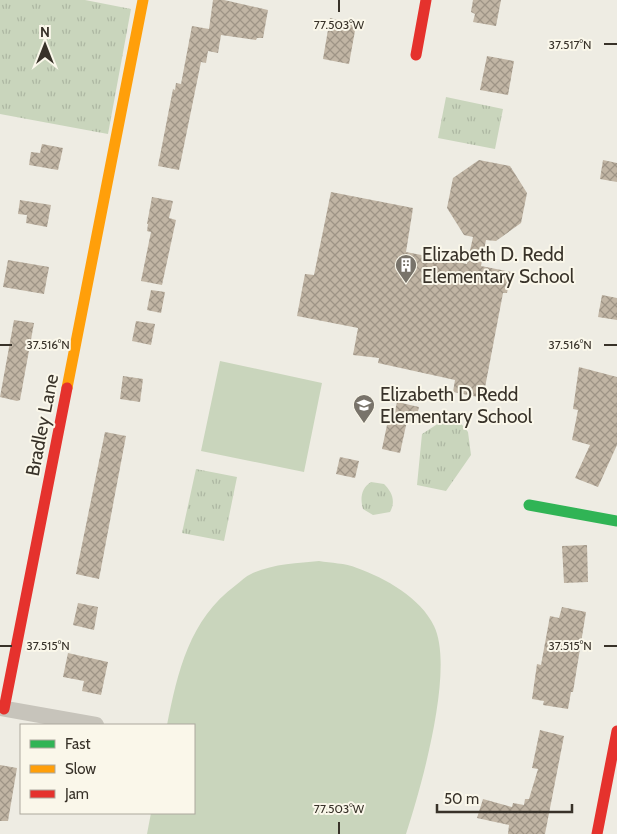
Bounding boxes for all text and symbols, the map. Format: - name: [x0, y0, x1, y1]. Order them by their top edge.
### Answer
- text: 77.503°W: [314, 17, 365, 32]
- north arrow: [20, 20, 70, 70]
- text: N: [40, 23, 50, 41]
- text: 37.517°N: [549, 37, 591, 52]
- place label: Elizabeth D. Redd Elementary School: [422, 243, 575, 288]
- building icon: Elizabeth D. Redd Elementary School: [394, 253, 418, 284]
- text: 37.516°N: [26, 337, 70, 352]
- text: 37.516°N: [548, 337, 592, 352]
- street label: Bradley Lane: [21, 372, 63, 478]
- place label: Elizabeth D Redd Elementary School: [380, 383, 533, 428]
- school or university icon: Elizabeth D Redd Elementary School: [352, 393, 376, 424]
- text: 37.515°N: [26, 638, 70, 653]
- text: 37.515°N: [548, 638, 592, 653]
- legend: [20, 724, 195, 814]
- text: Fast: [65, 735, 90, 753]
- text: Slow: [65, 760, 96, 778]
- scale bar: [437, 782, 572, 814]
- text: Jam: [64, 785, 89, 803]
- text: 50 m: [444, 790, 479, 808]
- text: 77.503°W: [314, 801, 365, 816]

